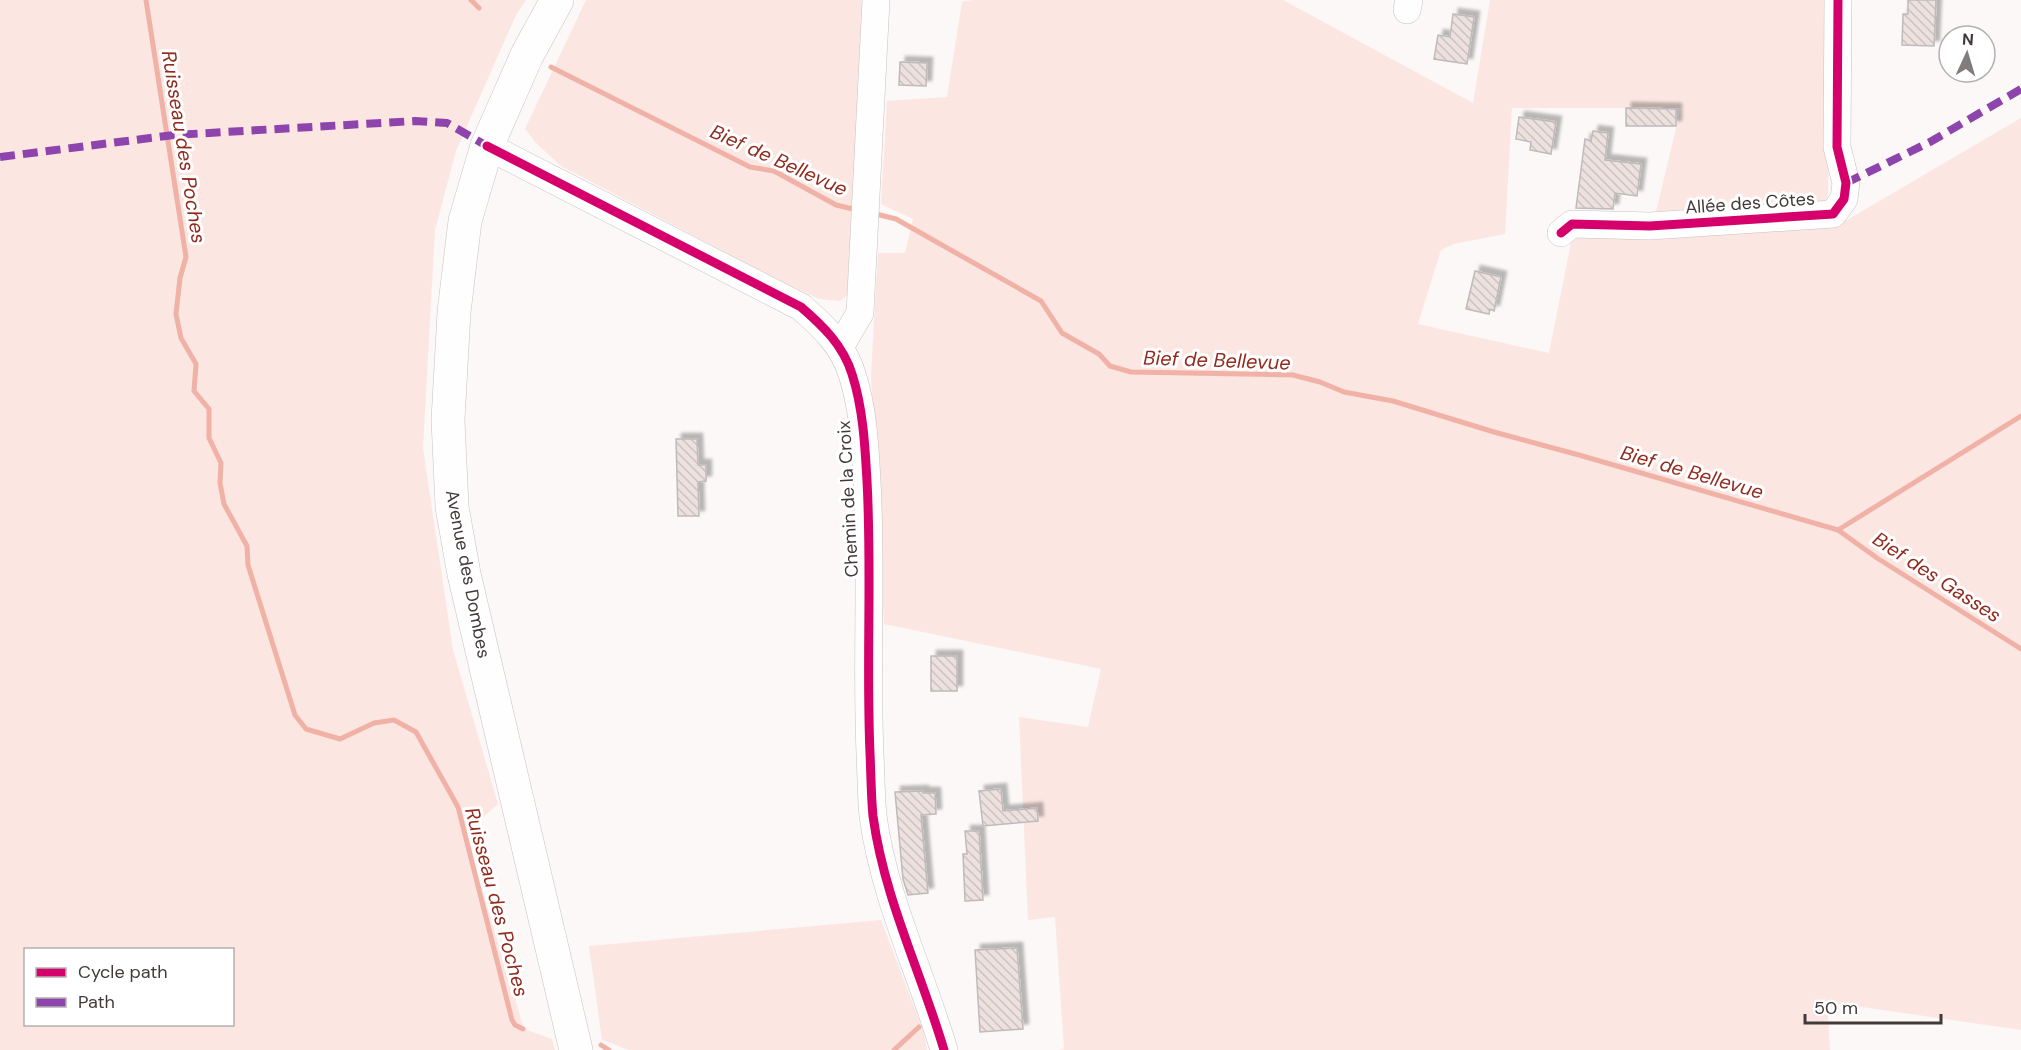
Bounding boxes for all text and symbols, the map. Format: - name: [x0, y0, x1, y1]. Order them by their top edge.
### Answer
- north arrow: [1937, 24, 1997, 84]
- text: N: [1961, 29, 1975, 50]
- water label: Ruisseau des Poches: [156, 49, 212, 245]
- water label: Bief de Bellevue: [706, 118, 852, 202]
- street label: Allée des Côtes: [1684, 187, 1816, 219]
- water label: Bief de Bellevue: [1143, 344, 1291, 376]
- street label: Chemin de la Croix: [832, 420, 864, 578]
- water label: Bief de Bellevue: [1618, 439, 1766, 505]
- street label: Avenue des Dombes: [440, 488, 496, 660]
- water label: Bief des Gasses: [1868, 526, 2006, 628]
- water label: Ruisseau des Poches: [459, 805, 535, 999]
- legend: [24, 948, 234, 1026]
- text: Cycle path: [78, 960, 168, 984]
- scale bar: [1805, 987, 1942, 1025]
- text: Path: [78, 990, 115, 1014]
- text: 50 m: [1814, 996, 1858, 1020]

